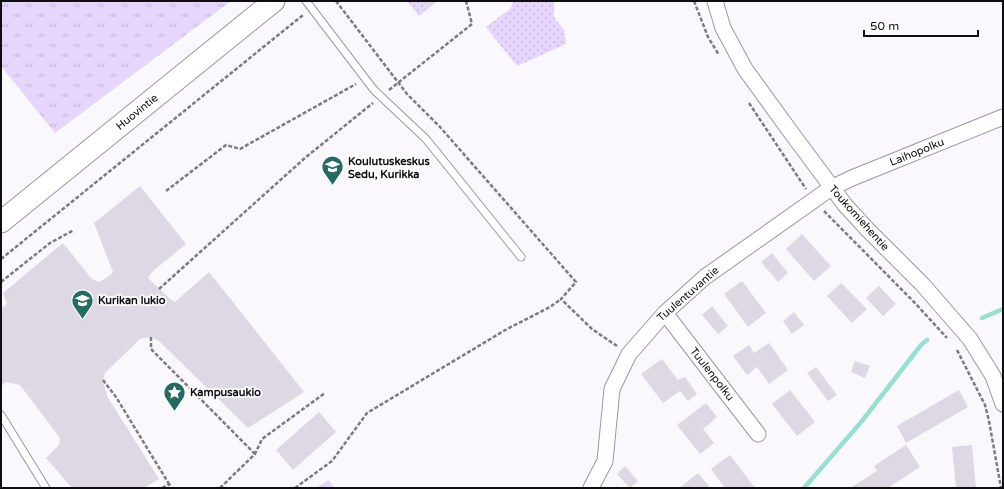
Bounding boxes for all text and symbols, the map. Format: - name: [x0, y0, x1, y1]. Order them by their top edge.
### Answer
- scale bar: [864, 12, 978, 38]
- text: 50 m: [870, 19, 899, 33]
- street label: Huovintie: [114, 91, 160, 133]
- street label: Laihopolku: [888, 135, 946, 169]
- school or university icon: Koulutuskeskus Sedu, Kurikka: [320, 154, 346, 187]
- place label: Koulutuskeskus Sedu, Kurikka: [348, 155, 430, 181]
- street label: Toukomiehentie: [826, 183, 892, 253]
- street label: Tuulentuvantie: [654, 264, 722, 324]
- school or university icon: Kurikan lukio: [70, 287, 96, 320]
- place label: Kurikan lukio: [98, 294, 166, 307]
- street label: Tuulenpolku: [687, 345, 737, 403]
- place icon: Kampusaukio: [161, 379, 187, 412]
- place label: Kampusaukio: [190, 386, 261, 400]

